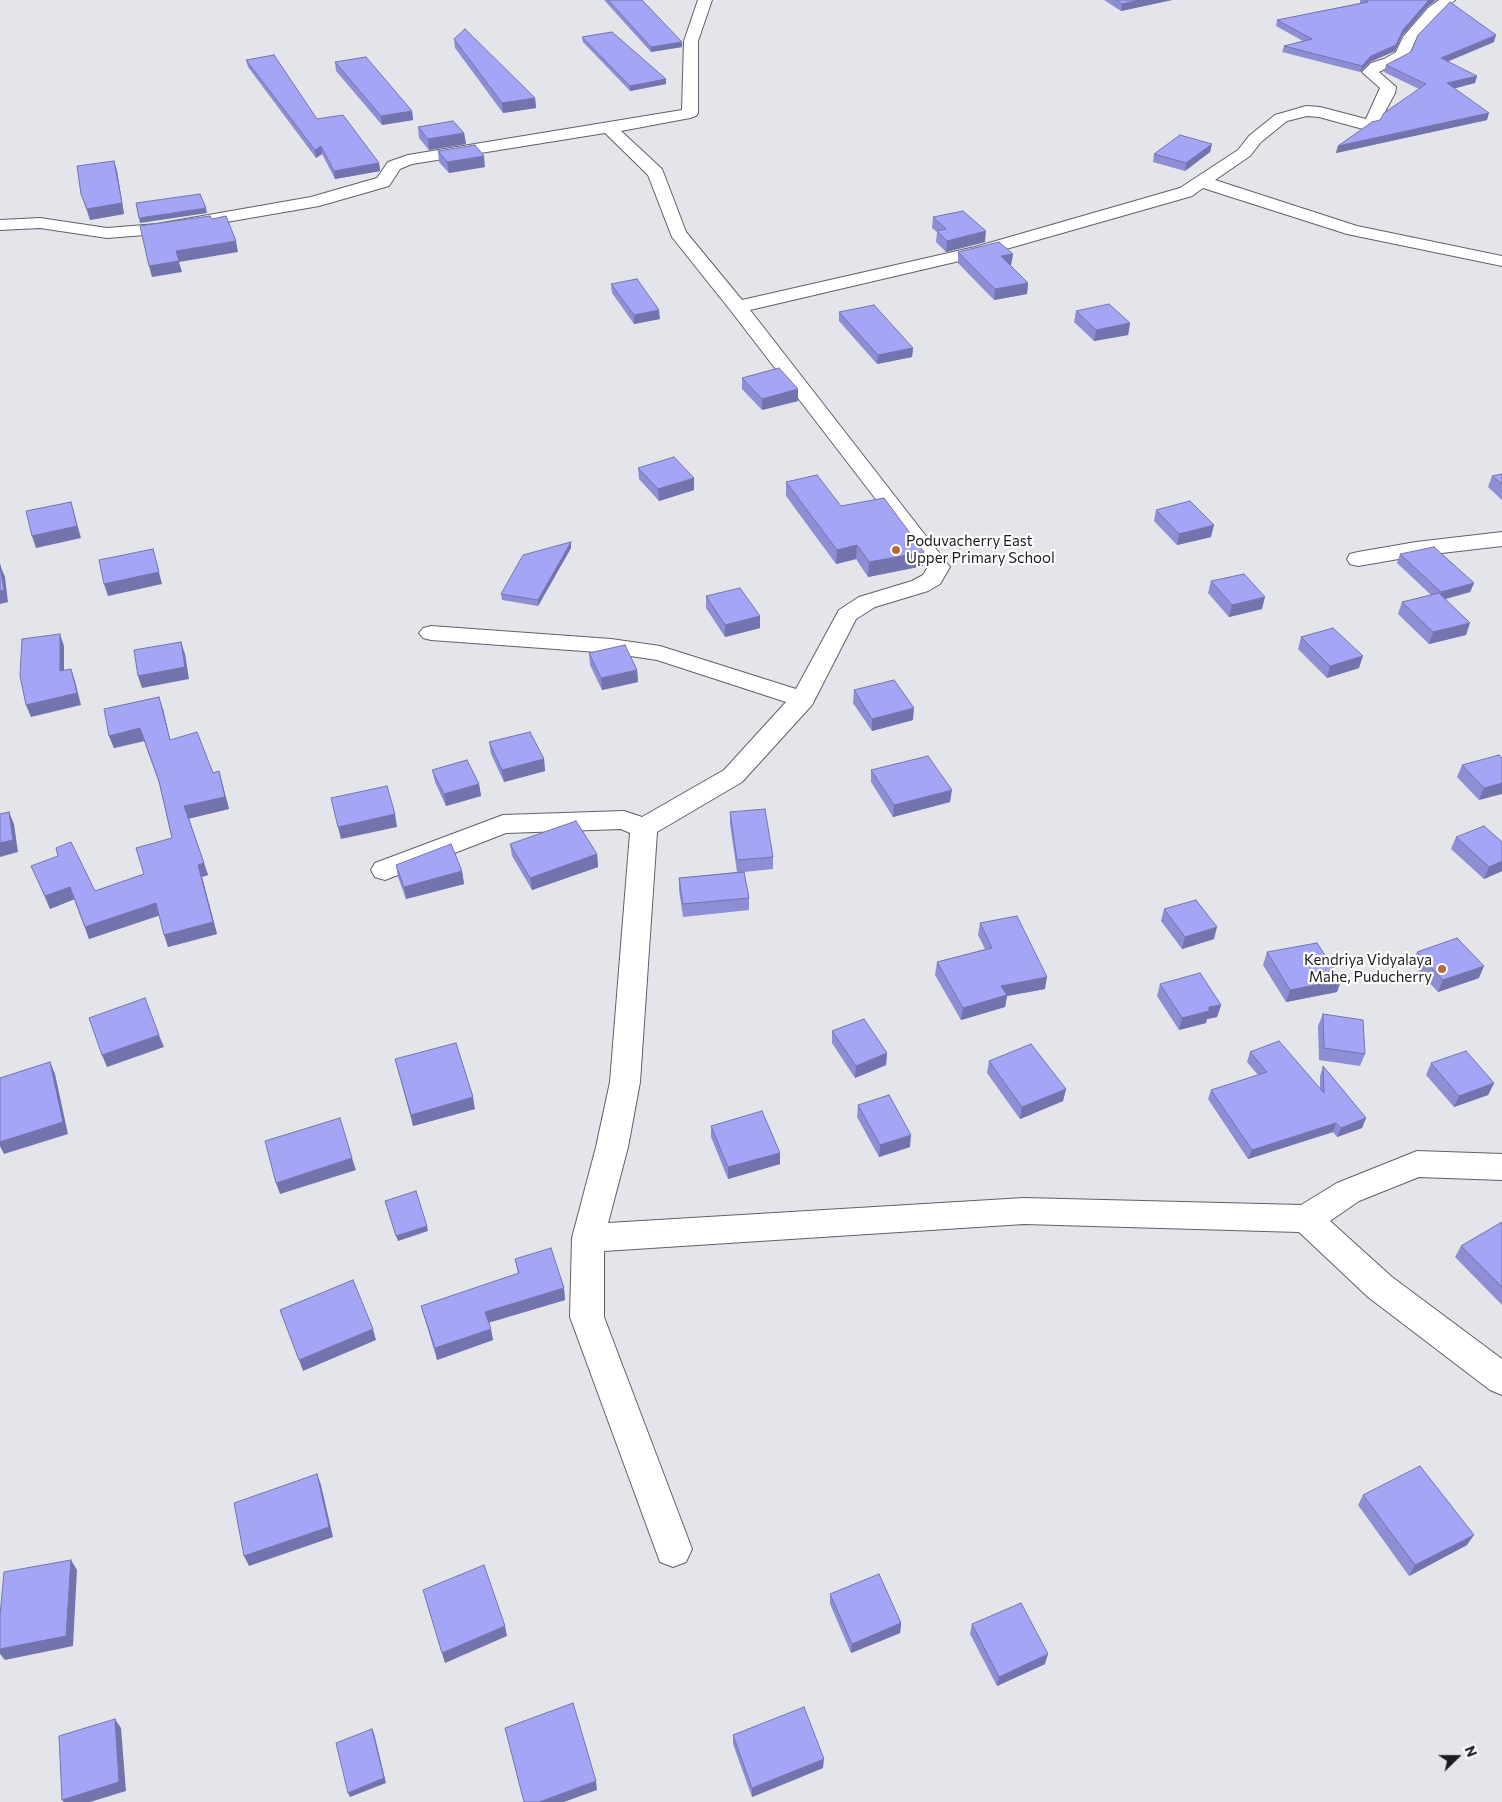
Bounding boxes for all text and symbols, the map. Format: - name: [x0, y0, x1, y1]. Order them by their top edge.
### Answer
- place label: Poduvacherry East Upper Primary School: [906, 532, 1055, 567]
- marker: Poduvacherry East Upper Primary School: [890, 544, 902, 556]
- place label: Kendriya Vidyalaya Mahe, Puducherry: [1304, 951, 1432, 986]
- marker: Kendriya Vidyalaya Mahe, Puducherry: [1436, 963, 1448, 975]
- north arrow: [1432, 1732, 1482, 1782]
- text: N: [1462, 1743, 1481, 1759]

